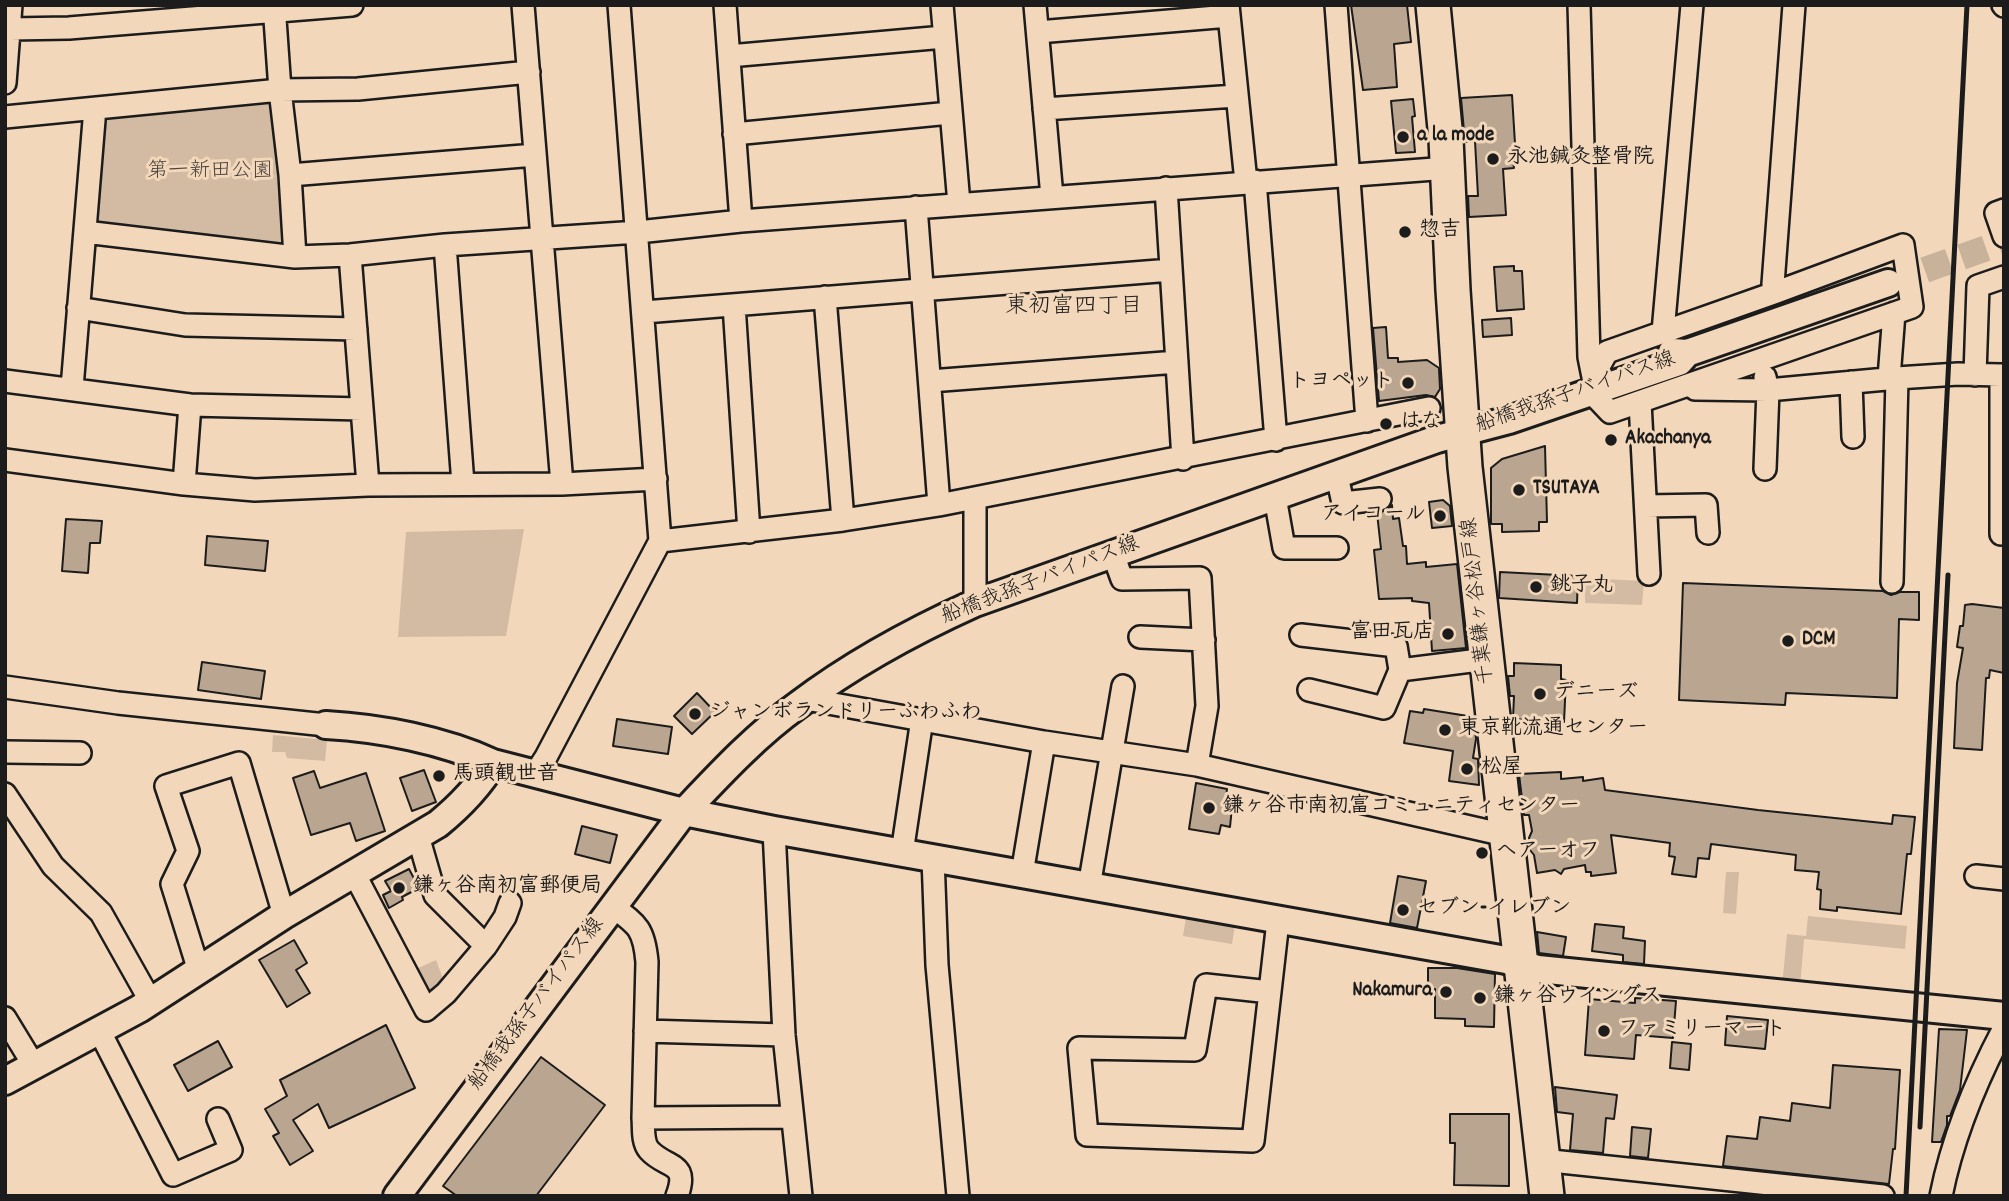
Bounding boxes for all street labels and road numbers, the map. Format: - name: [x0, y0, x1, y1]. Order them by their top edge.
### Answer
- street label: 船橋我孫子バイパス線: [1473, 348, 1679, 440]
- street label: 千葉鎌ヶ谷松戸線: [1459, 516, 1501, 686]
- street label: 船橋我孫子バイパス線: [938, 533, 1144, 631]
- street label: 船橋我孫子バイパス線: [465, 914, 611, 1096]

